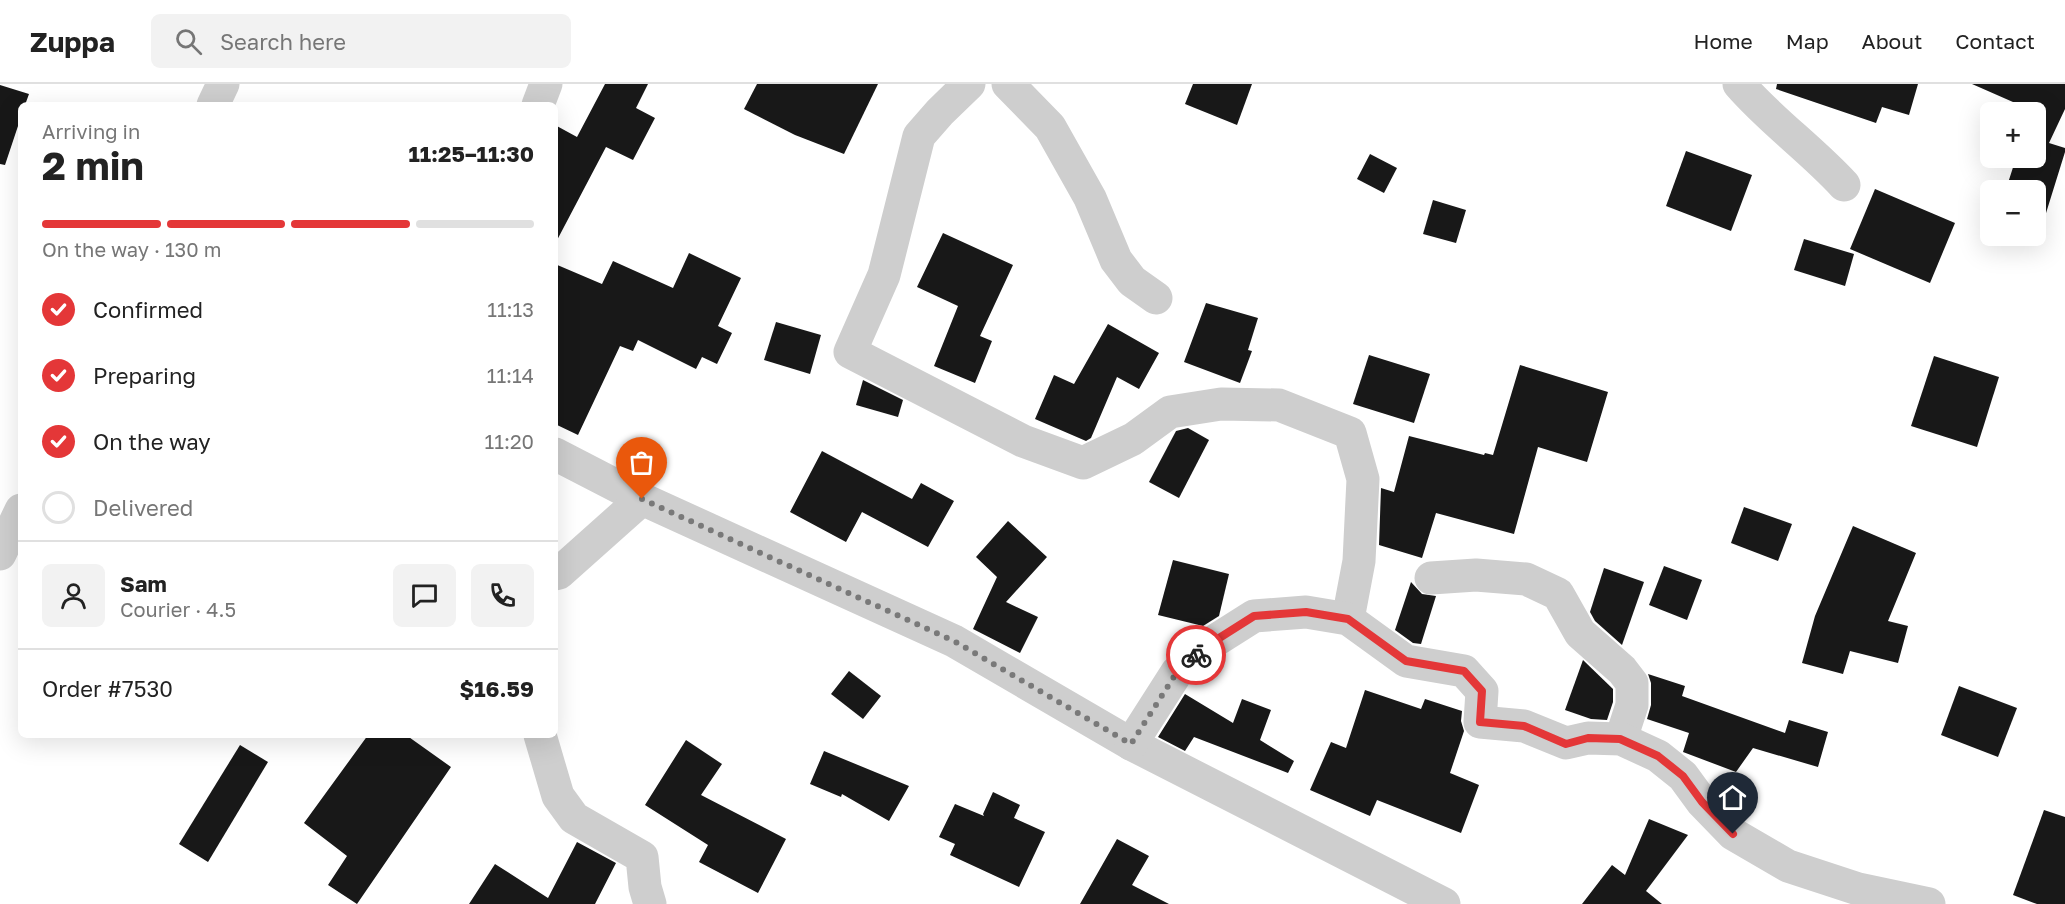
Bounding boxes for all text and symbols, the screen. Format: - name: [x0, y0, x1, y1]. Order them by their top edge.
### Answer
- search box: [151, 14, 571, 68]
- text: Zuppa: [30, 25, 115, 58]
- icon: search: [172, 25, 205, 58]
- text: Search here: [220, 28, 346, 55]
- text: Home: [1693, 28, 1753, 54]
- text: Map: [1786, 28, 1829, 54]
- text: About: [1862, 28, 1922, 54]
- text: Contact: [1955, 28, 2035, 54]
- map controls: [1980, 102, 2046, 246]
- button: +: [1980, 102, 2046, 168]
- text: Arriving in: [42, 119, 140, 143]
- text: 11:25–11:30: [408, 140, 534, 167]
- text: 2 min: [42, 142, 144, 189]
- button: −: [1980, 180, 2046, 246]
- text: On the way · 130 m: [42, 237, 221, 261]
- icon: check: [42, 293, 75, 326]
- text: Confirmed: [93, 296, 203, 323]
- text: 11:13: [487, 297, 534, 321]
- icon: check: [42, 359, 75, 392]
- text: Preparing: [93, 362, 196, 389]
- text: 11:14: [487, 363, 534, 387]
- icon: check: [42, 425, 75, 458]
- text: On the way: [93, 428, 211, 455]
- text: 11:20: [485, 429, 534, 453]
- pin: [616, 437, 667, 499]
- icon: bag: [625, 446, 658, 479]
- text: Delivered: [93, 494, 193, 521]
- button: person: [42, 564, 105, 627]
- button: chat: [393, 564, 456, 627]
- button: phone: [471, 564, 534, 627]
- text: Sam: [120, 570, 167, 597]
- text: Courier · 4.5: [120, 597, 236, 621]
- courier: [1166, 625, 1226, 685]
- icon: bike: [1180, 639, 1213, 672]
- text: Order #7530: [42, 675, 173, 702]
- text: $16.59: [460, 675, 534, 702]
- pin: [1707, 772, 1758, 834]
- icon: home: [1716, 781, 1749, 814]

